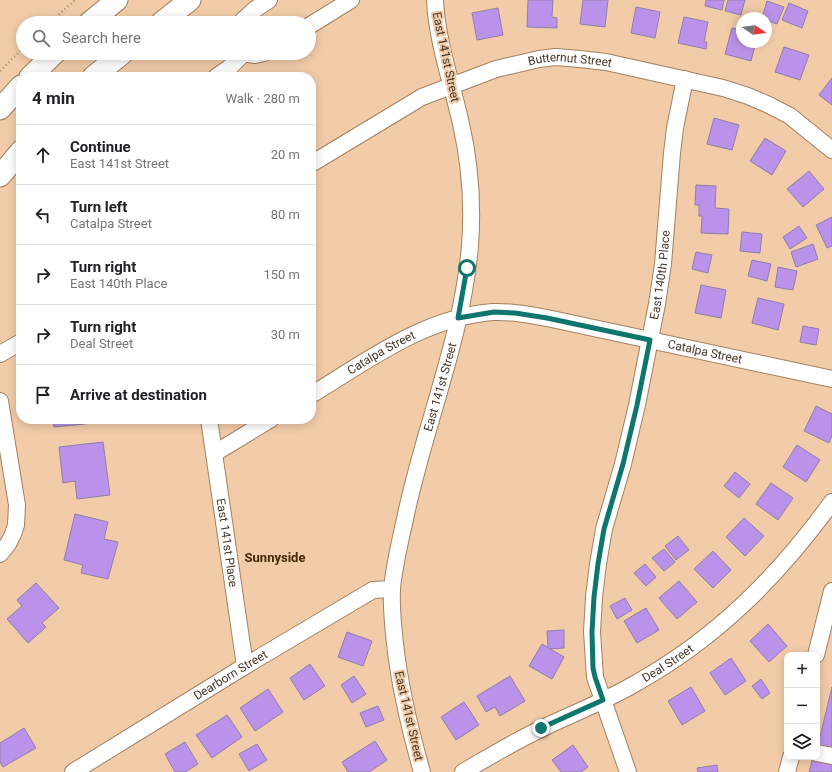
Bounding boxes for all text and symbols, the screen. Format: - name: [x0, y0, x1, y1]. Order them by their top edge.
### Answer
- street label: East 141st Street: [430, 11, 462, 103]
- north arrow: [736, 12, 772, 48]
- search box: [16, 16, 316, 60]
- icon: search: [30, 27, 52, 49]
- text: Search here: [62, 29, 141, 47]
- street label: Butternut Street: [527, 50, 613, 70]
- text: 4 min: [32, 88, 75, 108]
- text: Walk · 280 m: [225, 91, 300, 106]
- text: Continue: [70, 138, 131, 156]
- icon: ahead: [32, 144, 54, 166]
- text: 20 m: [271, 147, 300, 162]
- text: East 141st Street: [70, 156, 169, 171]
- text: Turn left: [70, 198, 127, 216]
- icon: left: [32, 204, 54, 226]
- text: 80 m: [271, 207, 300, 222]
- text: Catalpa Street: [70, 216, 152, 231]
- street label: East 140th Place: [647, 230, 673, 321]
- text: Turn right: [70, 258, 136, 276]
- route start: [458, 259, 476, 277]
- icon: right: [32, 264, 54, 286]
- text: 150 m: [263, 267, 300, 282]
- text: East 140th Place: [70, 276, 167, 291]
- text: Turn right: [70, 318, 136, 336]
- icon: right: [32, 324, 54, 346]
- text: 30 m: [271, 327, 300, 342]
- street label: Catalpa Street: [345, 328, 417, 378]
- text: Deal Street: [70, 336, 133, 351]
- street label: Catalpa Street: [666, 337, 743, 367]
- street label: East 141st Street: [421, 341, 459, 433]
- icon: arrive: [32, 384, 54, 406]
- text: Arrive at destination: [70, 386, 207, 404]
- street label: East 141st Place: [214, 497, 240, 588]
- district label: Sunnyside: [245, 550, 305, 565]
- street label: Deal Street: [640, 641, 696, 685]
- street label: Dearborn Street: [191, 647, 270, 703]
- map controls: [784, 652, 820, 760]
- button: +: [784, 652, 820, 688]
- street label: East 141st Street: [392, 670, 426, 762]
- button: −: [784, 688, 820, 724]
- route end: [532, 719, 550, 737]
- button: layers: [784, 724, 820, 760]

